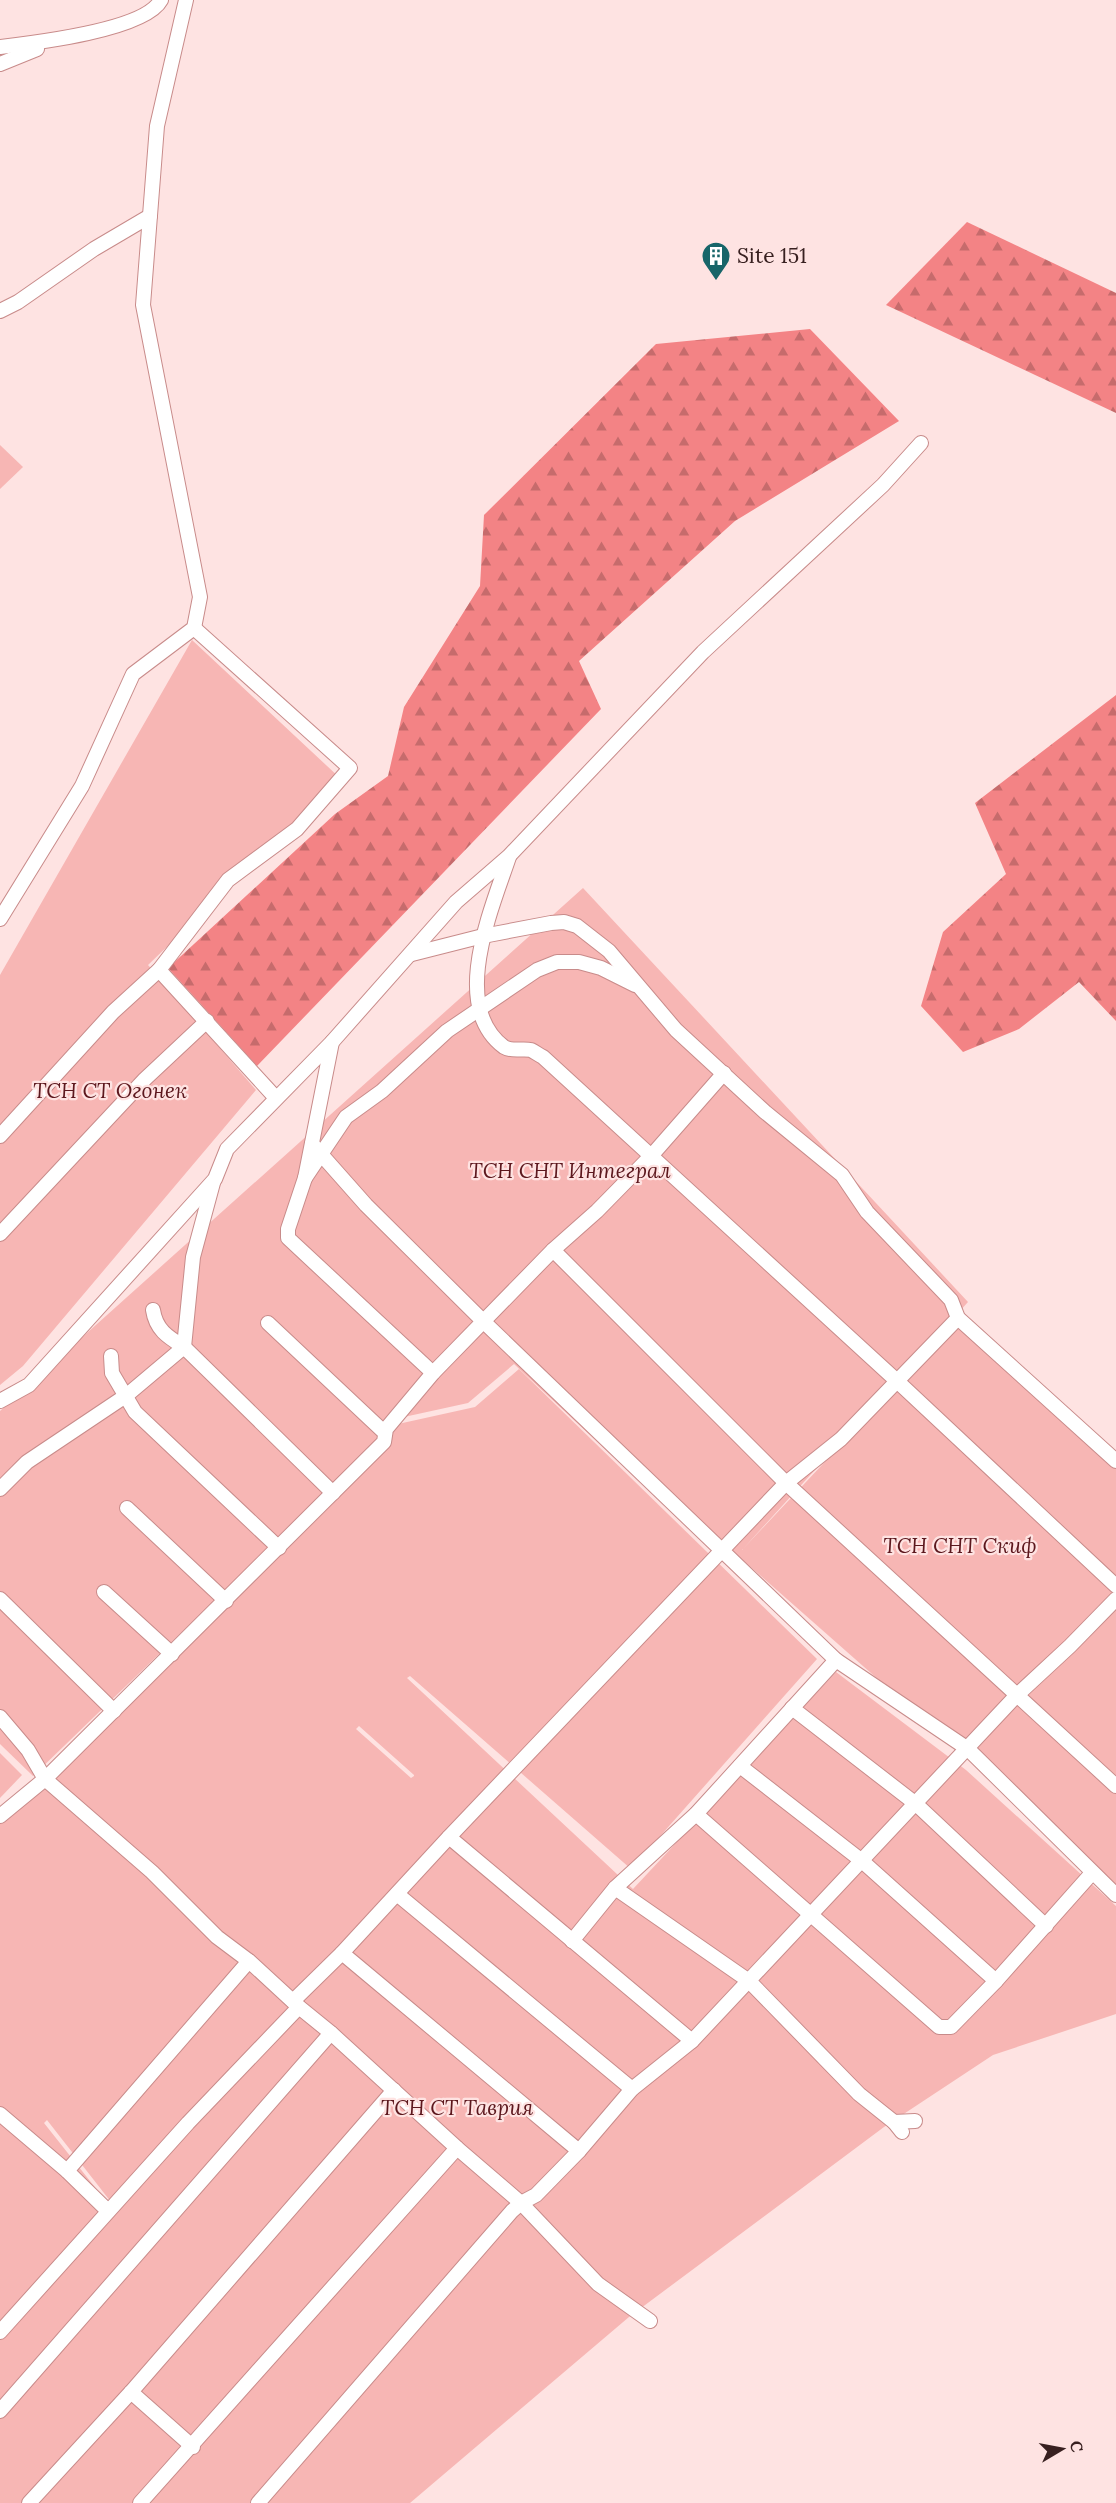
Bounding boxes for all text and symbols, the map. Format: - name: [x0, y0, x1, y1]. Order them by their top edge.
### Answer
- building icon: Site 151: [700, 240, 732, 282]
- place label: Site 151: [737, 242, 807, 269]
- park label: ТСН СТ Огонек: [33, 1077, 187, 1104]
- park label: ТСН СНТ Интеграл: [469, 1157, 671, 1184]
- park label: ТСН СНТ Скиф: [883, 1532, 1037, 1559]
- park label: ТСН СТ Таврия: [381, 2094, 533, 2121]
- north arrow: [1032, 2419, 1092, 2479]
- text: С: [1066, 2439, 1088, 2454]

